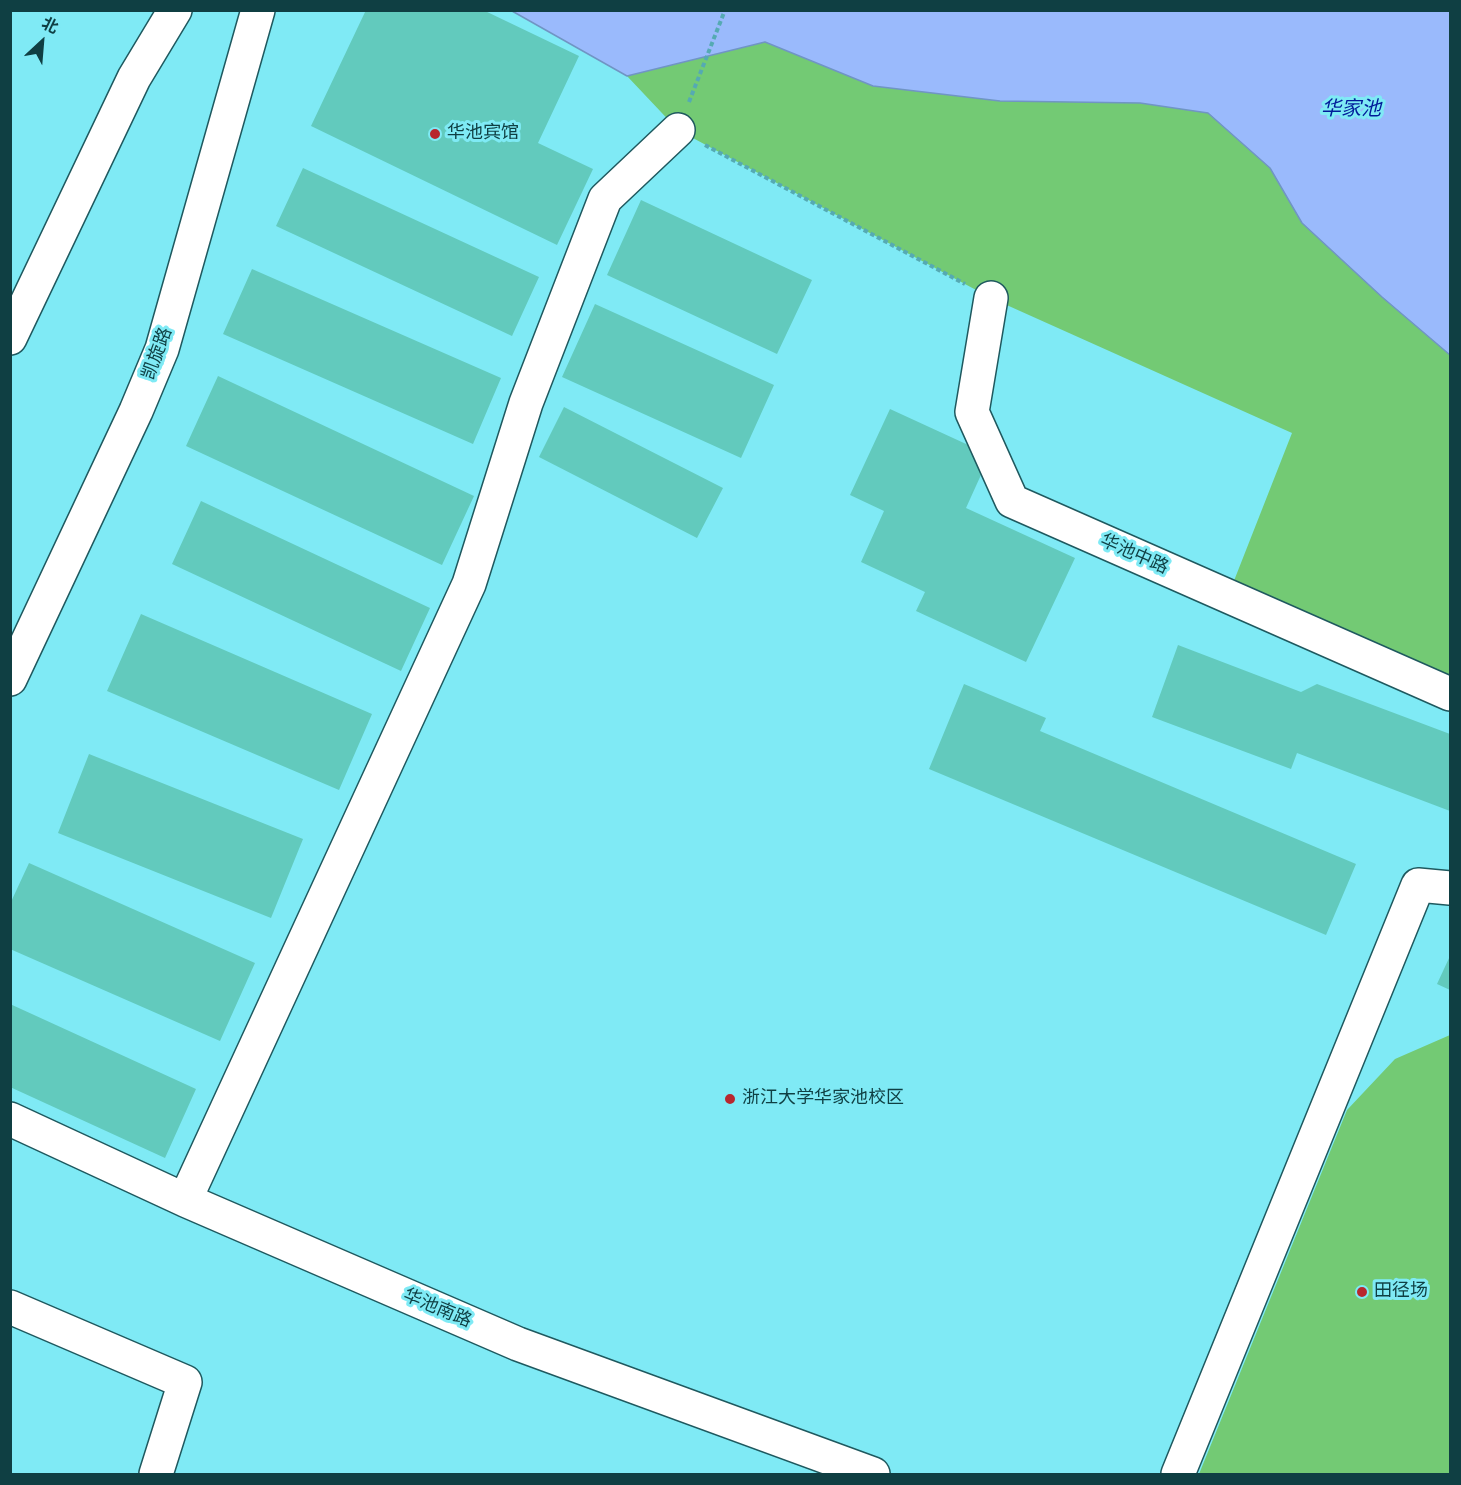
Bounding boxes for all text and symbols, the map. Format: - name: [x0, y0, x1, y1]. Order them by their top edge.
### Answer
- north arrow: [12, 12, 72, 72]
- text: 北: [38, 12, 62, 39]
- water label: 华家池: [1321, 98, 1381, 122]
- place label: 华池宾馆: [447, 123, 519, 145]
- marker: 华池宾馆: [428, 127, 442, 141]
- street label: 凯旋路: [139, 325, 177, 383]
- street label: 华池中路: [1097, 530, 1171, 580]
- place label: 浙江大学华家池校区: [742, 1088, 904, 1110]
- marker: 浙江大学华家池校区: [723, 1092, 737, 1106]
- place label: 田径场: [1374, 1281, 1428, 1303]
- street label: 华池南路: [400, 1285, 474, 1333]
- marker: 田径场: [1355, 1285, 1369, 1299]

